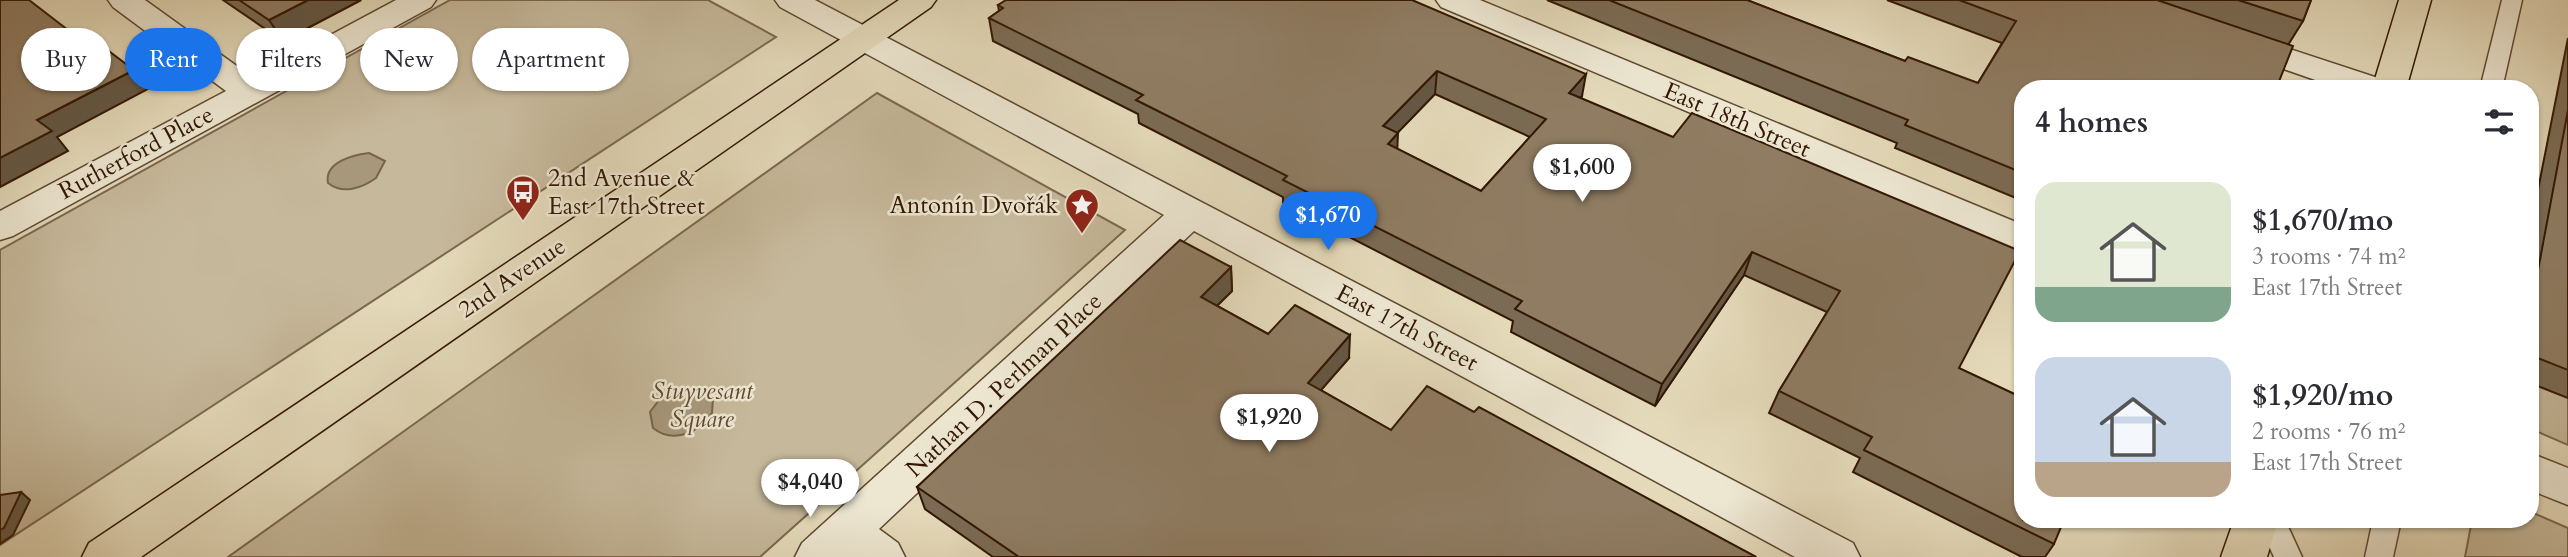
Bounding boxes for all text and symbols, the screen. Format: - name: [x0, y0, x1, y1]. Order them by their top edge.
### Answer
- chip: Buy: [21, 28, 111, 91]
- chip: Rent: [125, 28, 222, 91]
- chip: Filters: [236, 28, 346, 91]
- chip: New: [360, 28, 458, 91]
- chip: Apartment: [472, 28, 629, 91]
- street label: East 18th Street: [1658, 74, 1816, 166]
- street label: Rutherford Place: [53, 98, 219, 208]
- text: 4 homes: [2035, 102, 2148, 143]
- icon: filters: [2480, 103, 2518, 141]
- pin: $1,600: [1525, 144, 1639, 204]
- text: $1,600: [1549, 151, 1615, 182]
- place label: 2nd Avenue & East 17th Street: [548, 162, 705, 223]
- bus stop icon: 2nd Avenue & East 17th Street: [504, 173, 542, 222]
- place icon: Antonín Dvořák: [1063, 186, 1101, 235]
- place label: Antonín Dvořák: [890, 189, 1058, 222]
- pin: $1,670: [1271, 192, 1385, 252]
- text: $1,670: [1295, 199, 1361, 230]
- text: $1,670/mo: [2252, 200, 2393, 241]
- icon: home: [2091, 210, 2175, 294]
- street label: 2nd Avenue: [452, 230, 572, 326]
- text: 3 rooms · 74 m²: [2252, 241, 2405, 272]
- text: East 17th Street: [2252, 272, 2402, 303]
- street label: East 17th Street: [1330, 277, 1484, 380]
- street label: Nathan D. Perlman Place: [899, 285, 1109, 485]
- park label: Stuyvesant Square: [651, 375, 754, 436]
- text: $1,920/mo: [2252, 375, 2393, 416]
- icon: home: [2091, 385, 2175, 469]
- pin: $1,920: [1212, 394, 1326, 454]
- text: $1,920: [1236, 401, 1302, 432]
- text: 2 rooms · 76 m²: [2252, 416, 2405, 447]
- text: East 17th Street: [2252, 447, 2402, 478]
- pin: $4,040: [753, 460, 867, 519]
- text: $4,040: [777, 466, 843, 497]

